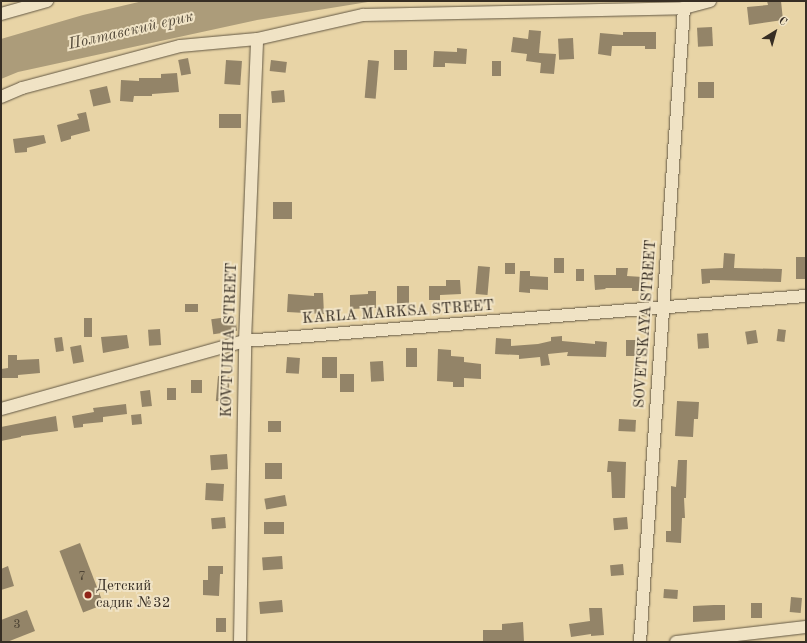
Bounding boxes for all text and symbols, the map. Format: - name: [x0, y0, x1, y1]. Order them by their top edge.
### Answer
- water label: Полтавский ерик: [66, 7, 196, 55]
- north arrow: [755, 12, 795, 52]
- text: С: [776, 15, 789, 29]
- street label: SOVETSKAYA STREET: [631, 239, 661, 409]
- street label: KOVTUKHA STREET: [218, 262, 242, 418]
- street label: KARLA MARKSA STREET: [302, 297, 494, 329]
- house number: 7: [78, 569, 86, 585]
- place label: Детский садик №32: [96, 577, 171, 612]
- marker: Детский садик №32: [83, 590, 93, 600]
- house number: 3: [13, 617, 21, 633]

